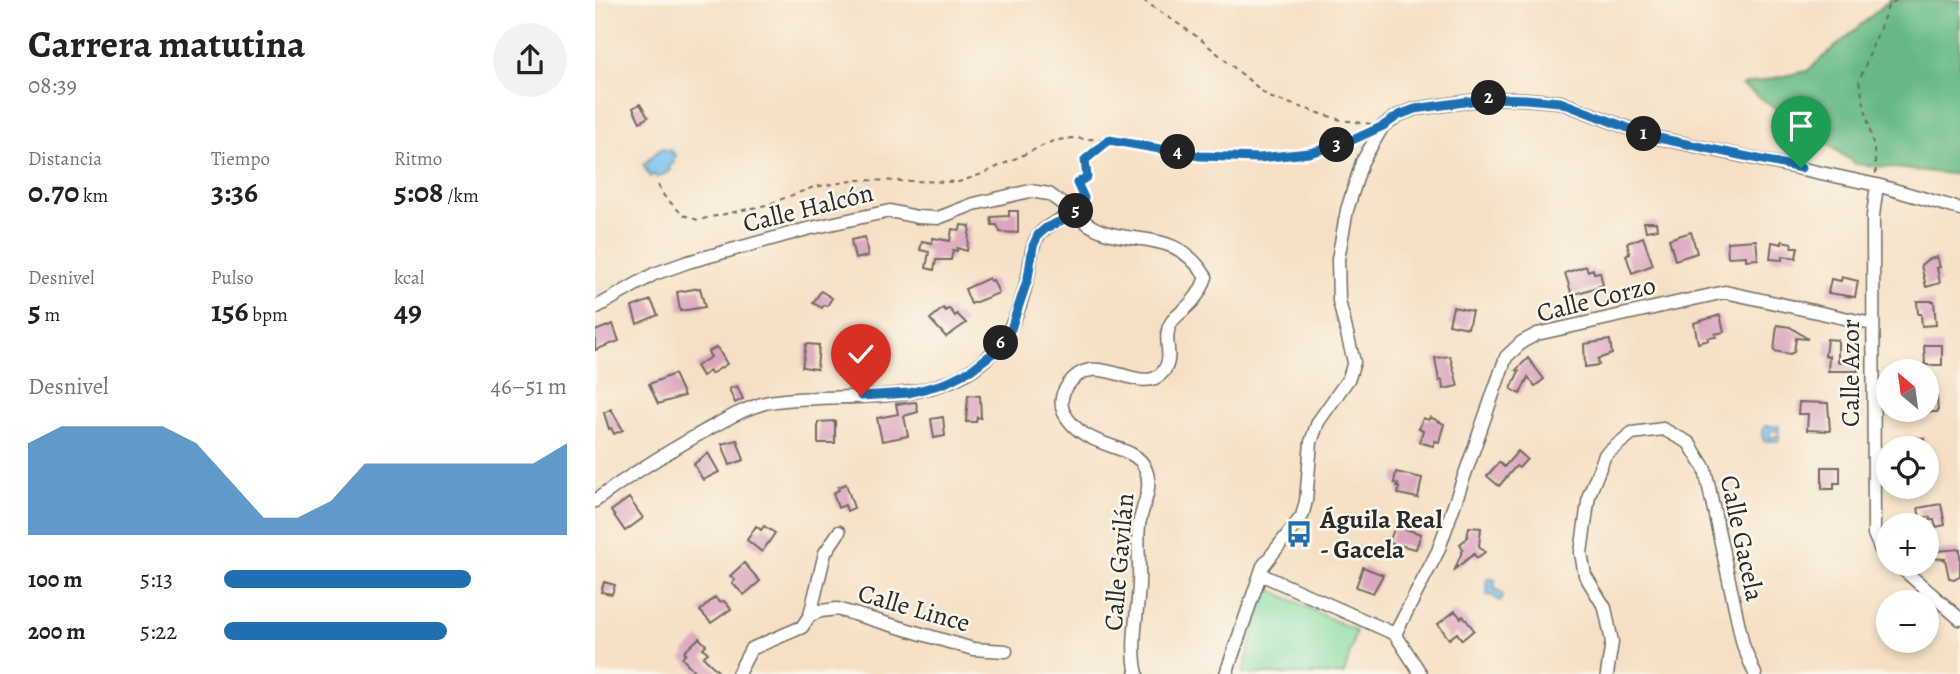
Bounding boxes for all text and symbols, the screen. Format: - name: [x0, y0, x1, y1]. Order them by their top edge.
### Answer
- text: Carrera matutina: [28, 18, 305, 70]
- button: share: [493, 23, 567, 97]
- text: 08:39: [28, 70, 77, 101]
- pin: 2: [1471, 80, 1507, 116]
- text: 2: [1484, 84, 1493, 110]
- pin: [1771, 96, 1831, 168]
- icon: arrive: [1782, 107, 1820, 145]
- pin: 1: [1627, 116, 1661, 152]
- text: 1: [1640, 120, 1647, 146]
- pin: 3: [1319, 128, 1355, 162]
- text: 3: [1332, 131, 1341, 157]
- pin: 4: [1161, 134, 1195, 170]
- text: 4: [1173, 138, 1182, 164]
- text: Distancia: [28, 146, 102, 172]
- text: Tiempo: [211, 146, 270, 172]
- text: Ritmo: [394, 146, 442, 172]
- text: 0.70: [28, 172, 79, 212]
- text: 3:36: [211, 172, 258, 212]
- text: 5:08: [394, 172, 443, 212]
- street label: Calle Halcón: [739, 175, 877, 241]
- text: km: [79, 183, 108, 209]
- text: /km: [443, 183, 479, 209]
- pin: 5: [1058, 194, 1093, 228]
- text: 5: [1071, 197, 1080, 223]
- text: Desnivel: [28, 265, 95, 291]
- text: Pulso: [211, 265, 253, 291]
- text: kcal: [394, 265, 424, 291]
- street label: Calle Corzo: [1533, 267, 1659, 331]
- text: 5: [28, 291, 41, 331]
- text: 156: [211, 291, 249, 331]
- text: 49: [394, 291, 422, 331]
- text: m: [41, 302, 60, 328]
- text: bpm: [249, 302, 288, 328]
- street label: Calle Azor: [1833, 319, 1868, 427]
- pin: [831, 324, 891, 396]
- pin: 6: [983, 326, 1019, 360]
- text: 6: [996, 329, 1005, 355]
- icon: check: [842, 335, 880, 373]
- north arrow: [1876, 359, 1939, 422]
- map controls: [1876, 359, 1939, 653]
- text: Desnivel: [28, 371, 109, 402]
- text: 46–51 m: [491, 371, 567, 402]
- button: locate: [1876, 436, 1939, 499]
- street label: Calle Gacela: [1712, 472, 1772, 604]
- street label: Calle Gavilán: [1096, 492, 1142, 632]
- place label: Águila Real - Gacela: [1319, 502, 1443, 567]
- button: +: [1876, 513, 1939, 576]
- bus stop icon: Águila Real - Gacela: [1284, 519, 1314, 549]
- text: 100 m: [28, 564, 83, 595]
- text: 5:13: [140, 564, 173, 595]
- street label: Calle Lince: [854, 575, 974, 641]
- button: −: [1876, 590, 1939, 653]
- text: 200 m: [28, 616, 86, 647]
- text: 5:22: [140, 616, 177, 647]

